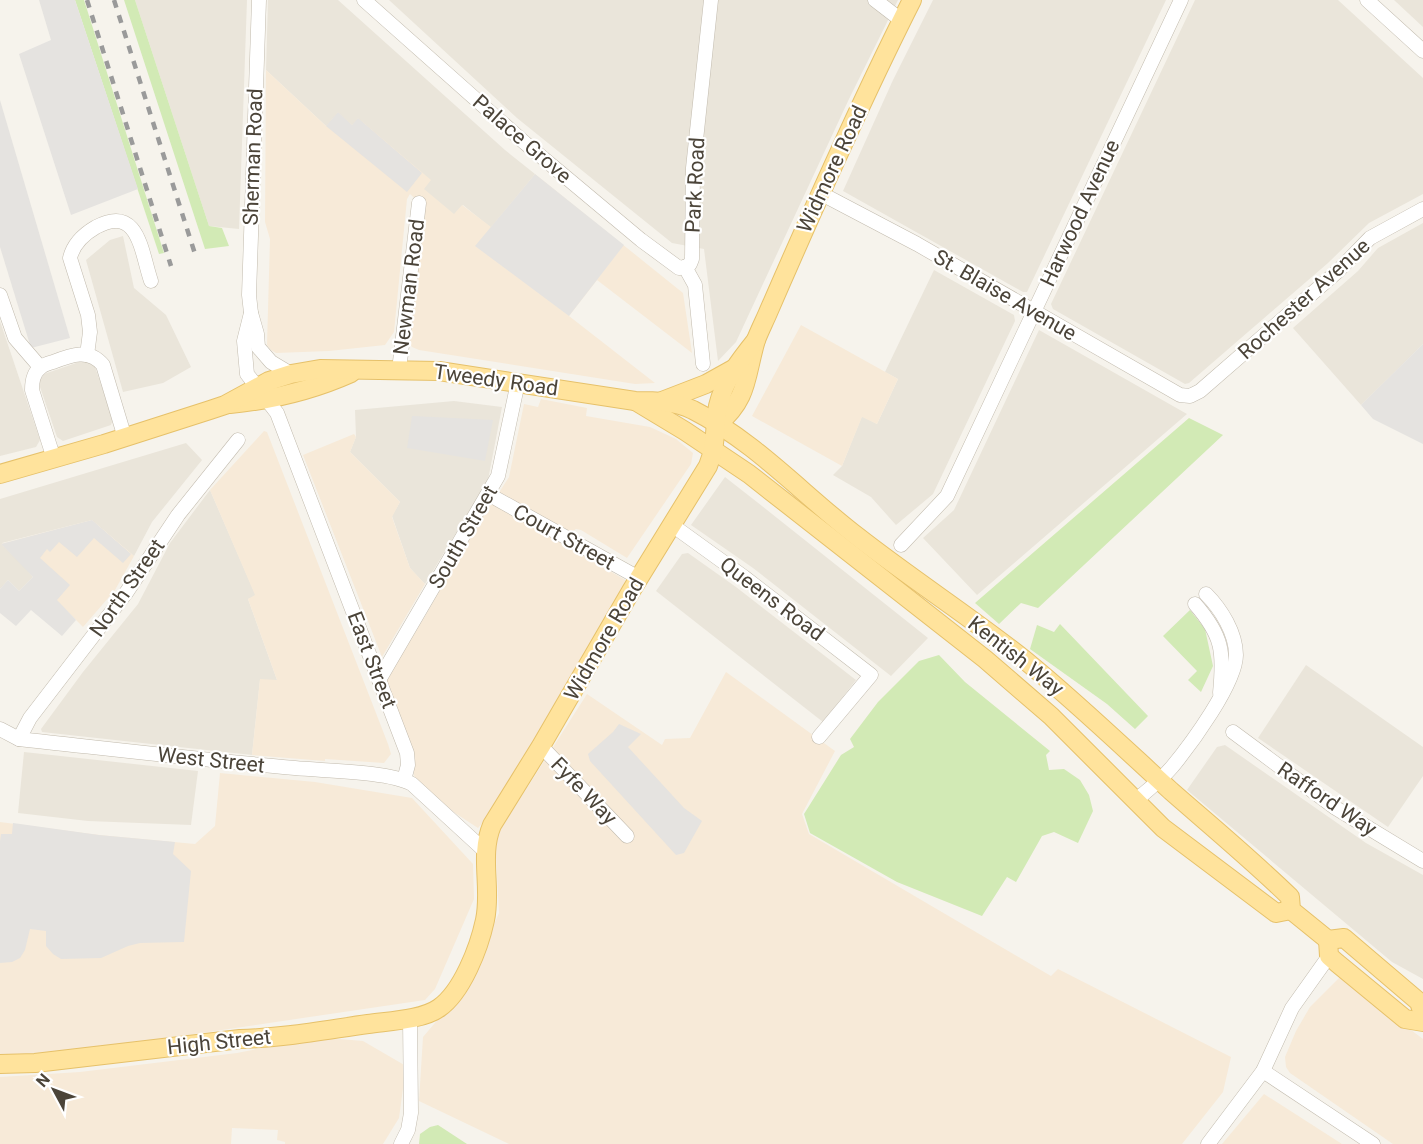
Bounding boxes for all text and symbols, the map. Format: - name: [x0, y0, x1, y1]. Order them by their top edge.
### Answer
- street label: Sherman Road: [239, 88, 267, 226]
- street label: Palace Grove: [468, 90, 576, 188]
- street label: Widmore Road: [792, 102, 872, 236]
- street label: Harwood Avenue: [1035, 136, 1125, 290]
- street label: Park Road: [681, 137, 709, 233]
- street label: Newman Road: [389, 218, 429, 356]
- street label: Rochester Avenue: [1233, 234, 1375, 364]
- street label: St. Blaise Avenue: [929, 244, 1081, 346]
- street label: Tweedy Road: [432, 359, 560, 401]
- street label: South Street: [424, 481, 502, 593]
- street label: Court Street: [509, 499, 619, 575]
- street label: North Street: [85, 534, 169, 641]
- street label: Queens Road: [715, 552, 829, 646]
- street label: Widmore Road: [559, 573, 649, 705]
- street label: East Street: [343, 608, 401, 712]
- street label: Kentish Way: [963, 611, 1069, 701]
- street label: West Street: [156, 742, 266, 778]
- street label: Fyfe Way: [546, 752, 622, 830]
- street label: Rafford Way: [1273, 757, 1381, 841]
- street label: High Street: [166, 1025, 272, 1059]
- north arrow: [24, 1060, 84, 1120]
- text: N: [32, 1070, 54, 1091]

